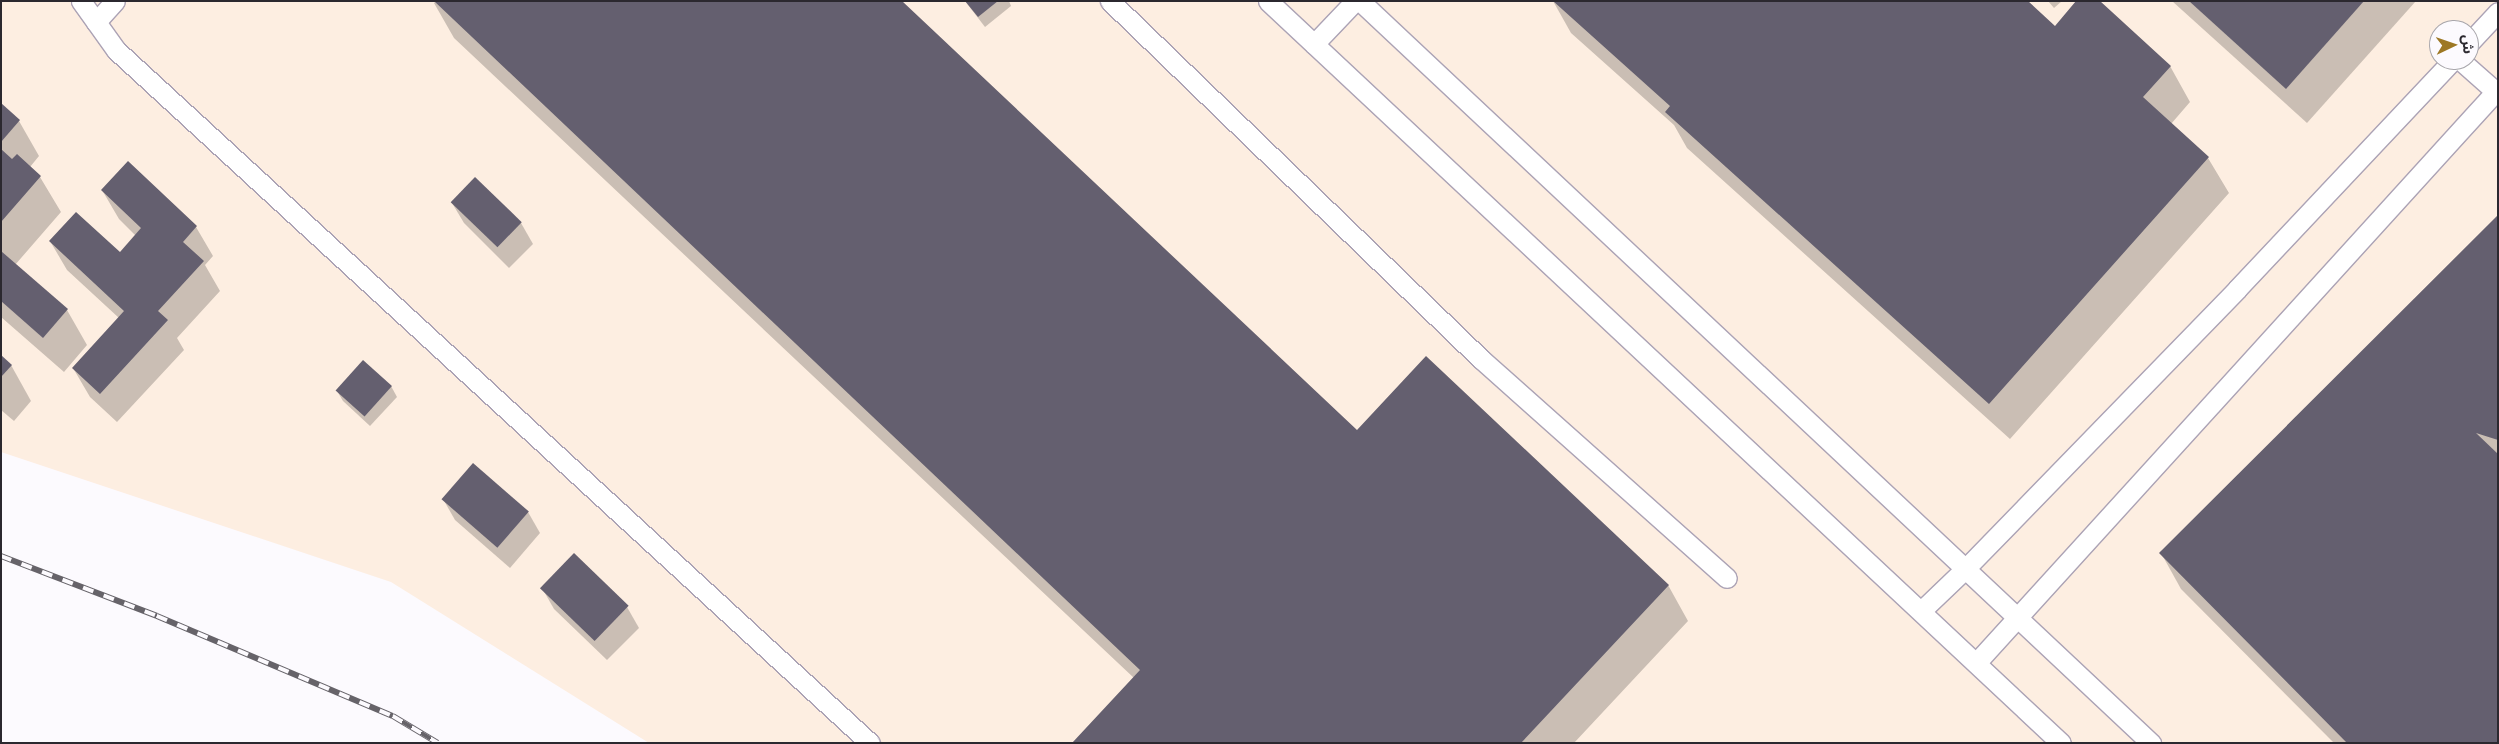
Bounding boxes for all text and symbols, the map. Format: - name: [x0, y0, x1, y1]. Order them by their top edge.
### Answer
- north arrow: [2429, 20, 2479, 70]
- text: ش: [2458, 34, 2477, 54]

